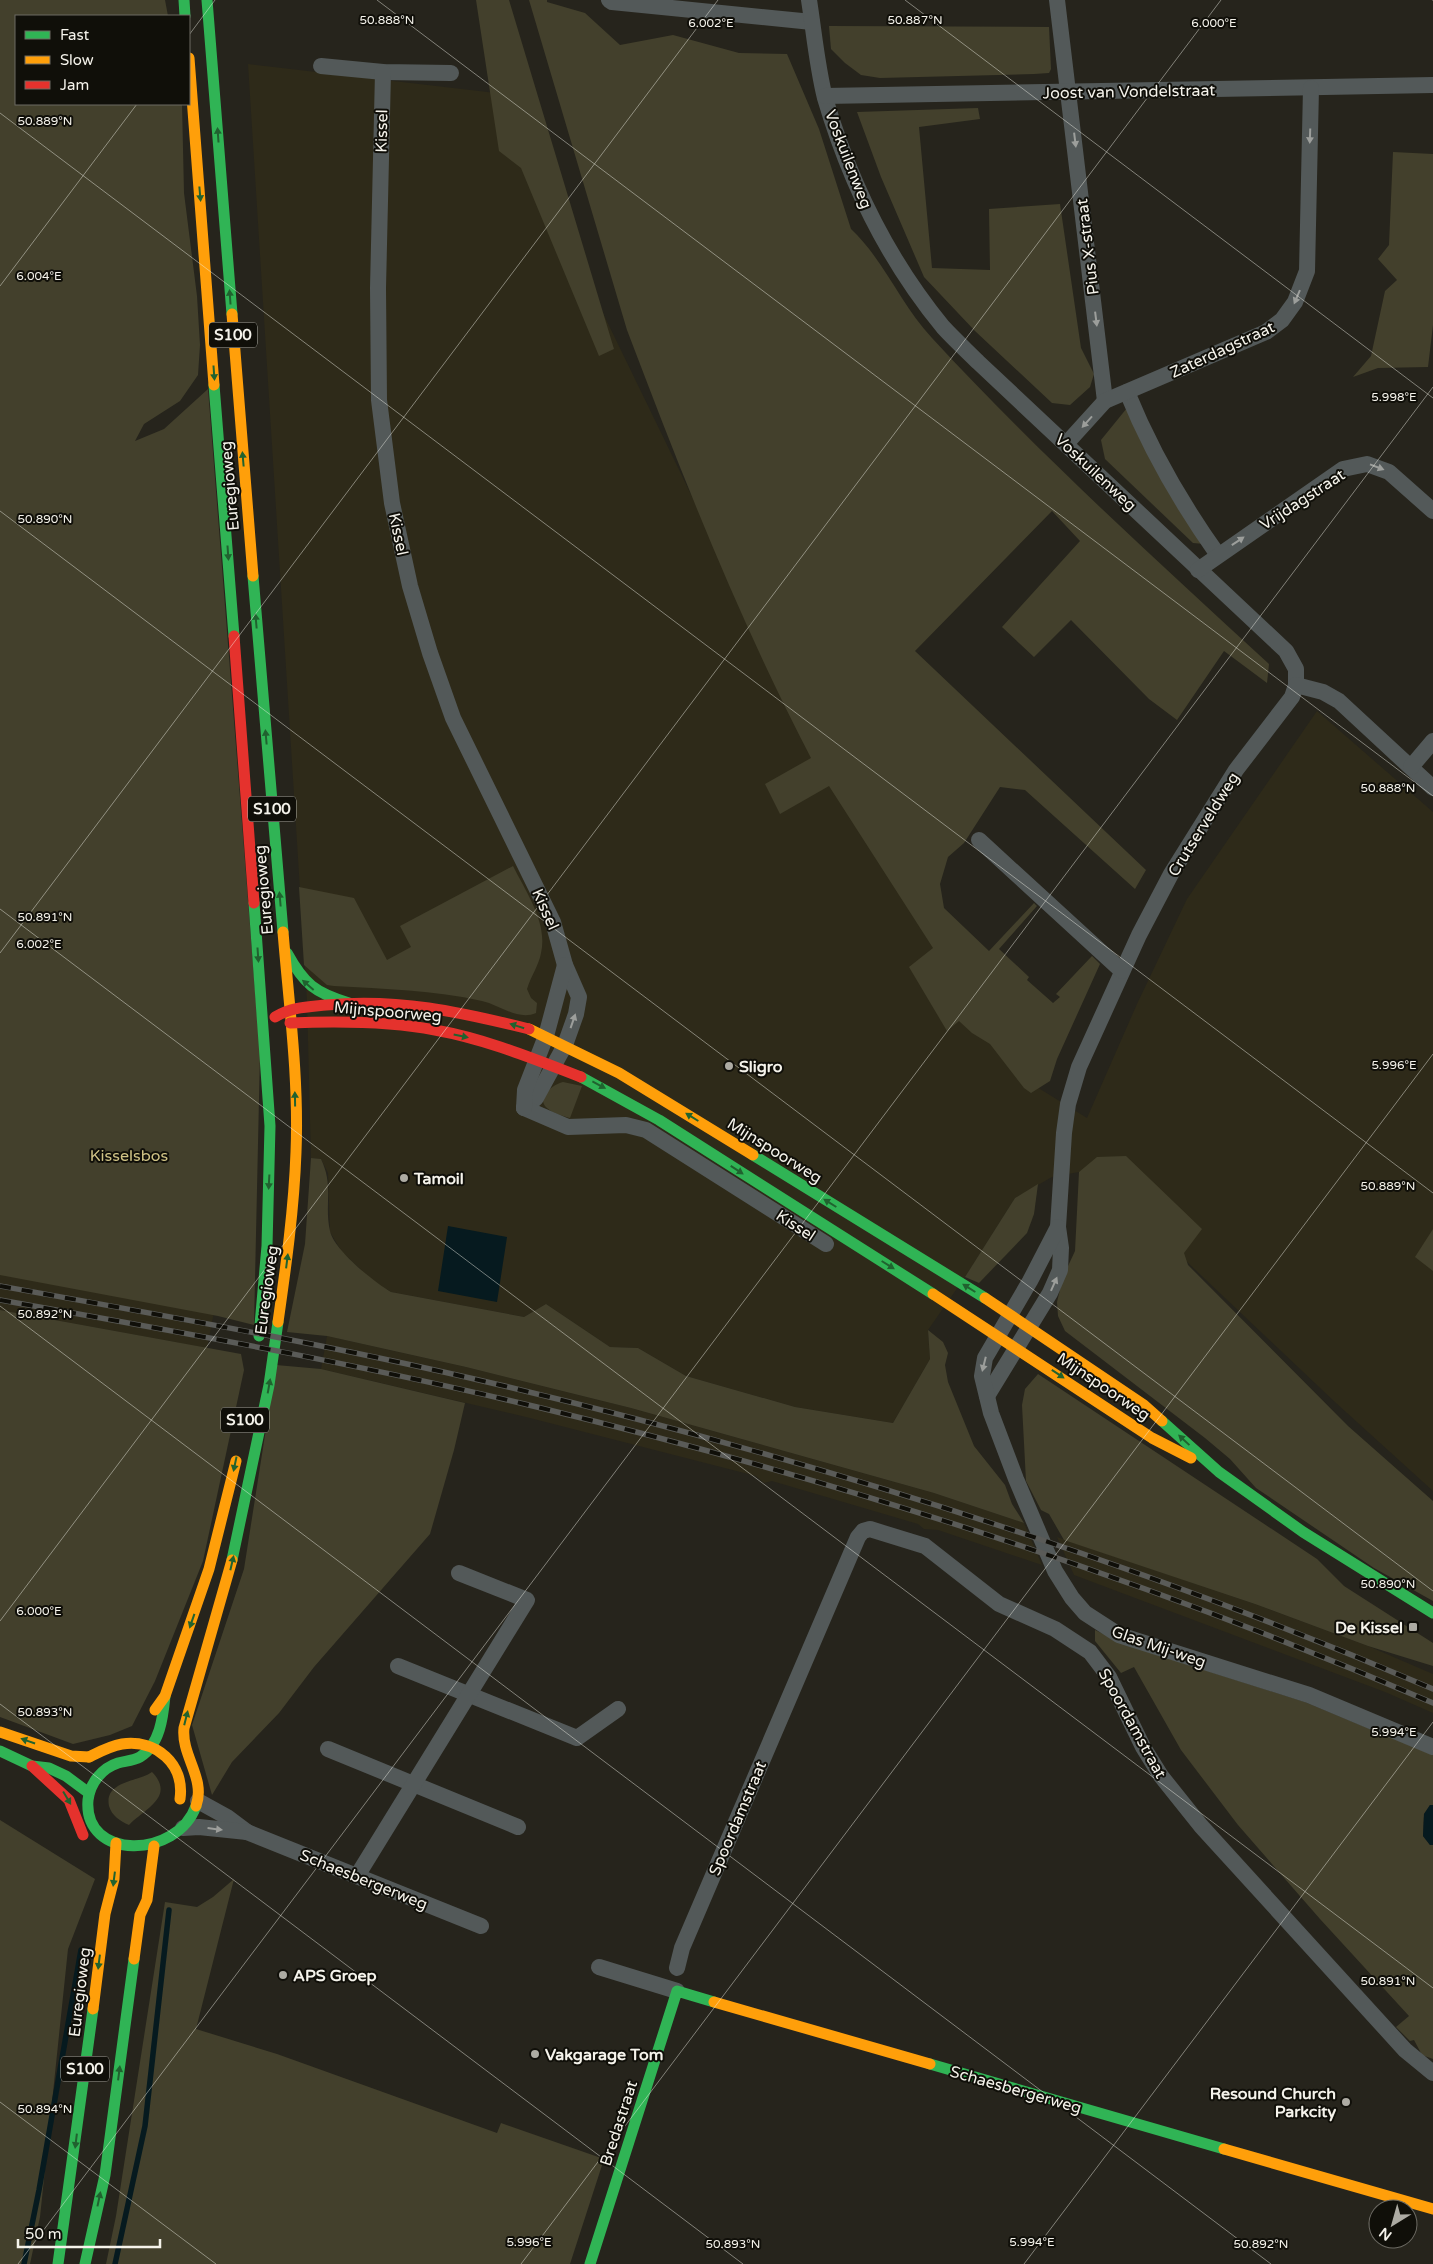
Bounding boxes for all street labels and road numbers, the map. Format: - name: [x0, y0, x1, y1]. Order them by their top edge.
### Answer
- street label: Joost van Vondelstraat: [1043, 80, 1216, 104]
- street label: Voskuilenweg: [820, 107, 876, 212]
- street label: Kissel: [372, 109, 392, 153]
- street label: Pius X-straat: [1072, 198, 1104, 296]
- street label: Zaterdagstraat: [1167, 317, 1278, 383]
- road number: S100: [209, 322, 257, 348]
- street label: Voskuilenweg: [1050, 430, 1140, 516]
- street label: Euregioweg: [216, 440, 244, 532]
- street label: Vrijdagstraat: [1256, 465, 1349, 535]
- street label: Kissel: [384, 511, 412, 557]
- street label: Crutserveldweg: [1164, 769, 1244, 880]
- road number: S100: [248, 796, 296, 822]
- street label: Euregioweg: [250, 844, 278, 936]
- street label: Kissel: [527, 886, 563, 933]
- street label: Mijnspoorweg: [333, 997, 443, 1027]
- street label: Mijnspoorweg: [723, 1114, 826, 1188]
- street label: Kissel: [772, 1206, 819, 1246]
- street label: Euregioweg: [251, 1244, 283, 1336]
- street label: Mijnspoorweg: [1053, 1348, 1154, 1425]
- road number: S100: [221, 1408, 269, 1432]
- street label: Glas Mij-weg: [1109, 1621, 1208, 1672]
- street label: Spoordamstraat: [1094, 1665, 1171, 1782]
- street label: Spoordamstraat: [705, 1758, 771, 1879]
- street label: Schaesbergerweg: [297, 1845, 430, 1915]
- street label: Euregioweg: [65, 1946, 95, 2038]
- road number: S100: [61, 2056, 109, 2082]
- street label: Schaesbergerweg: [948, 2062, 1084, 2118]
- street label: Bredastraat: [596, 2078, 642, 2169]

